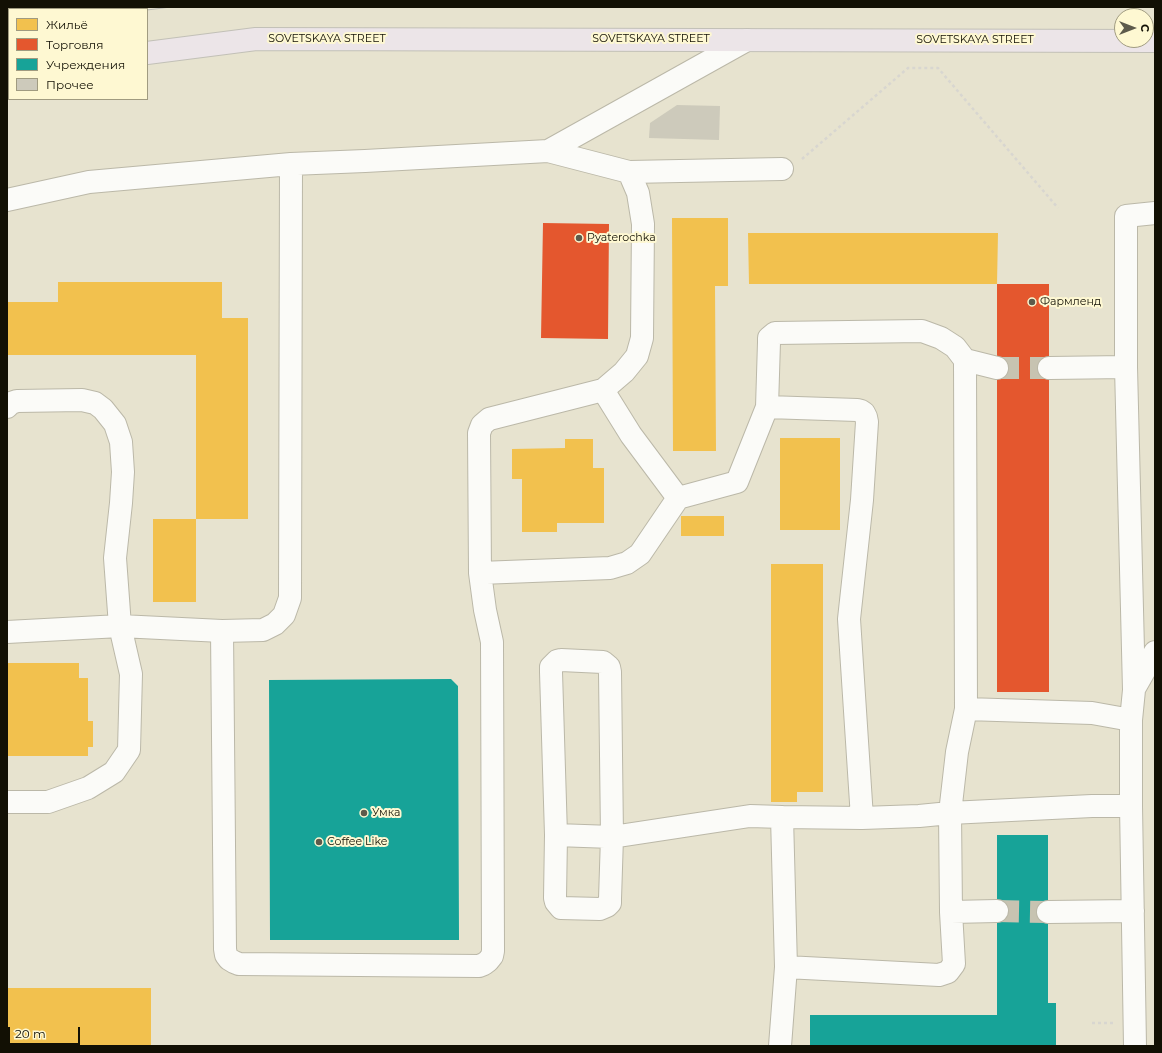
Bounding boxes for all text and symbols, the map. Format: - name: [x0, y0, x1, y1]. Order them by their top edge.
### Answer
- legend: [8, 8, 148, 100]
- north arrow: [1114, 8, 1154, 48]
- text: Жильё: [46, 17, 88, 32]
- text: С: [1138, 24, 1152, 32]
- street label: SOVETSKAYA STREET: [268, 32, 386, 46]
- street label: SOVETSKAYA STREET: [592, 32, 710, 46]
- street label: SOVETSKAYA STREET: [916, 33, 1034, 47]
- text: Торговля: [46, 37, 103, 52]
- text: Учреждения: [46, 57, 125, 72]
- text: Прочее: [46, 77, 94, 92]
- place label: Pyaterochka: [587, 231, 656, 245]
- marker: Pyaterochka: [574, 233, 584, 243]
- place label: Фармленд: [1040, 295, 1101, 309]
- marker: Фармленд: [1027, 297, 1037, 307]
- place label: Умка: [372, 806, 400, 820]
- marker: Умка: [359, 808, 369, 818]
- place label: Coffee Like: [327, 835, 387, 849]
- marker: Coffee Like: [314, 837, 324, 847]
- scale bar: [10, 1019, 82, 1045]
- text: 20 m: [15, 1026, 46, 1041]

